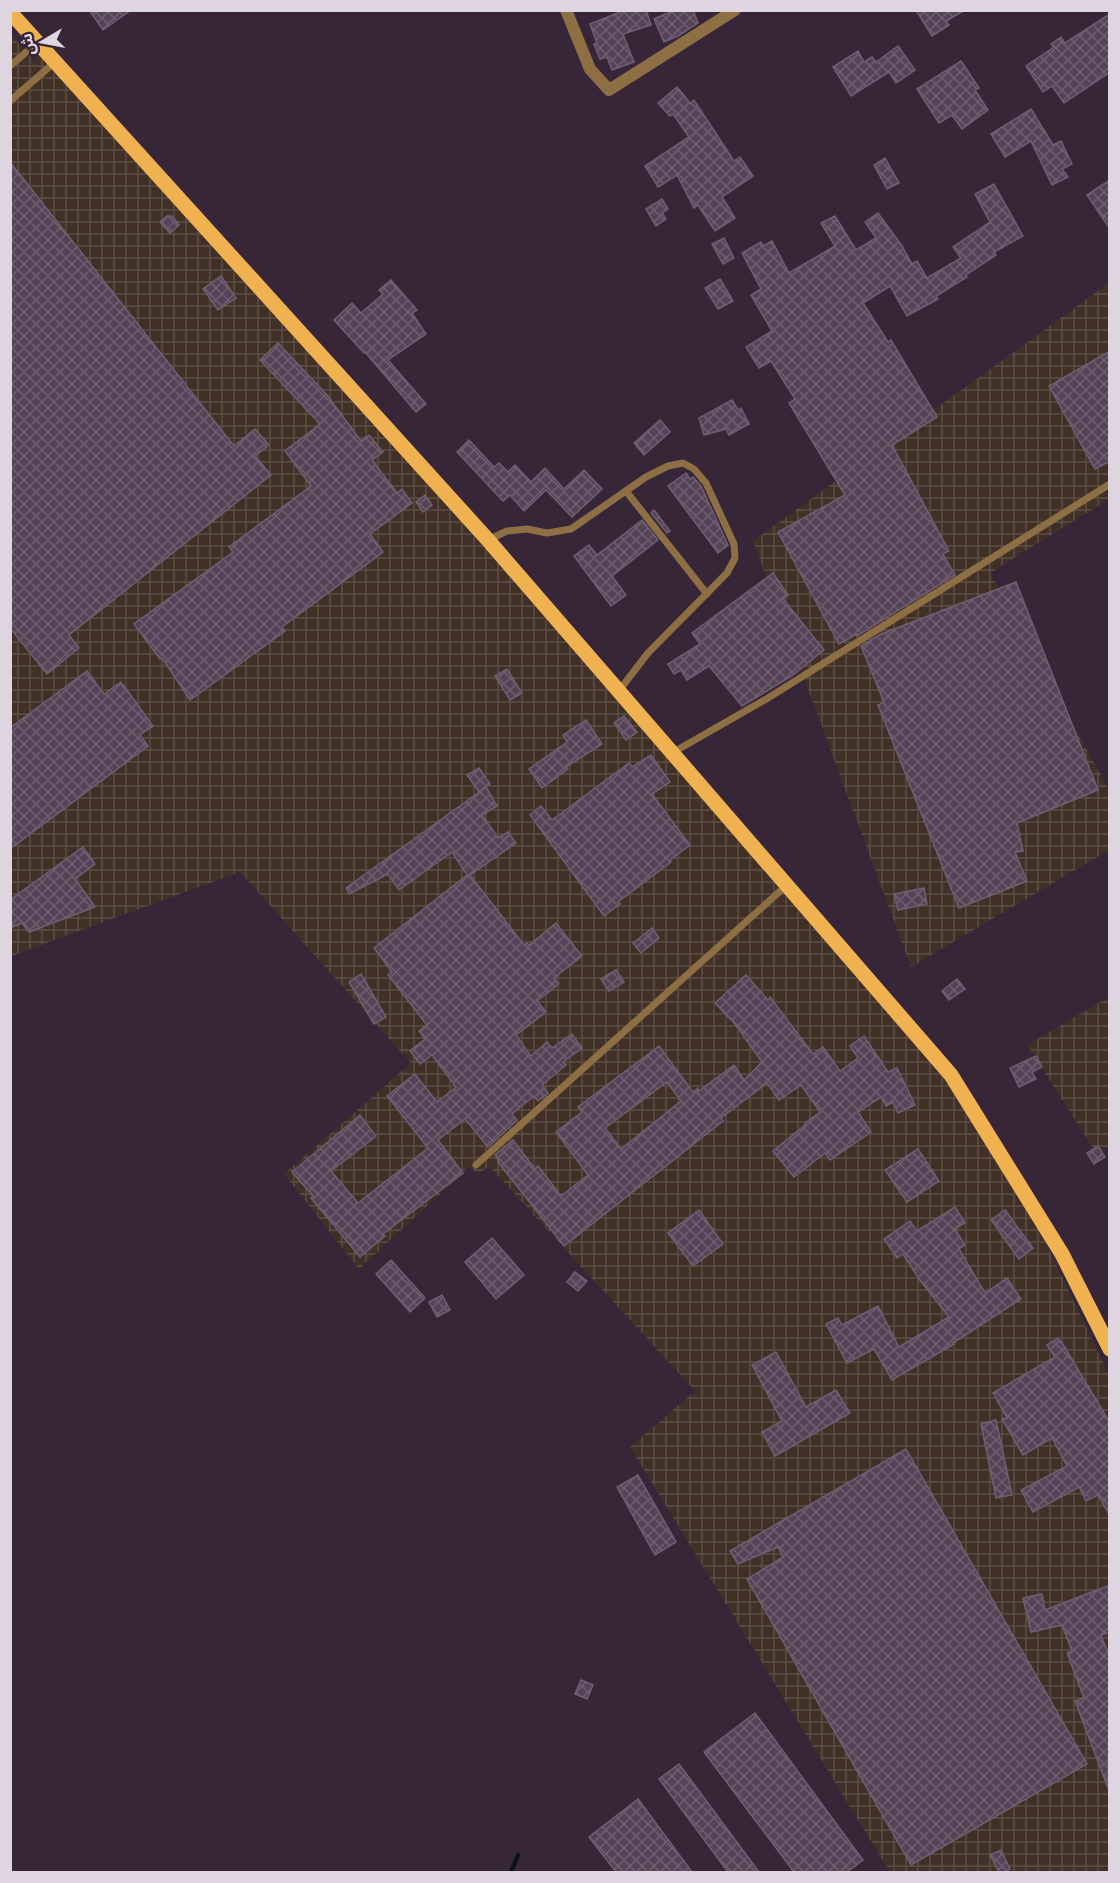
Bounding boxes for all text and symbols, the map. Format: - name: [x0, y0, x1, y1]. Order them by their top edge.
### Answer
- north arrow: [12, 12, 72, 72]
- text: ش: [13, 32, 40, 58]

